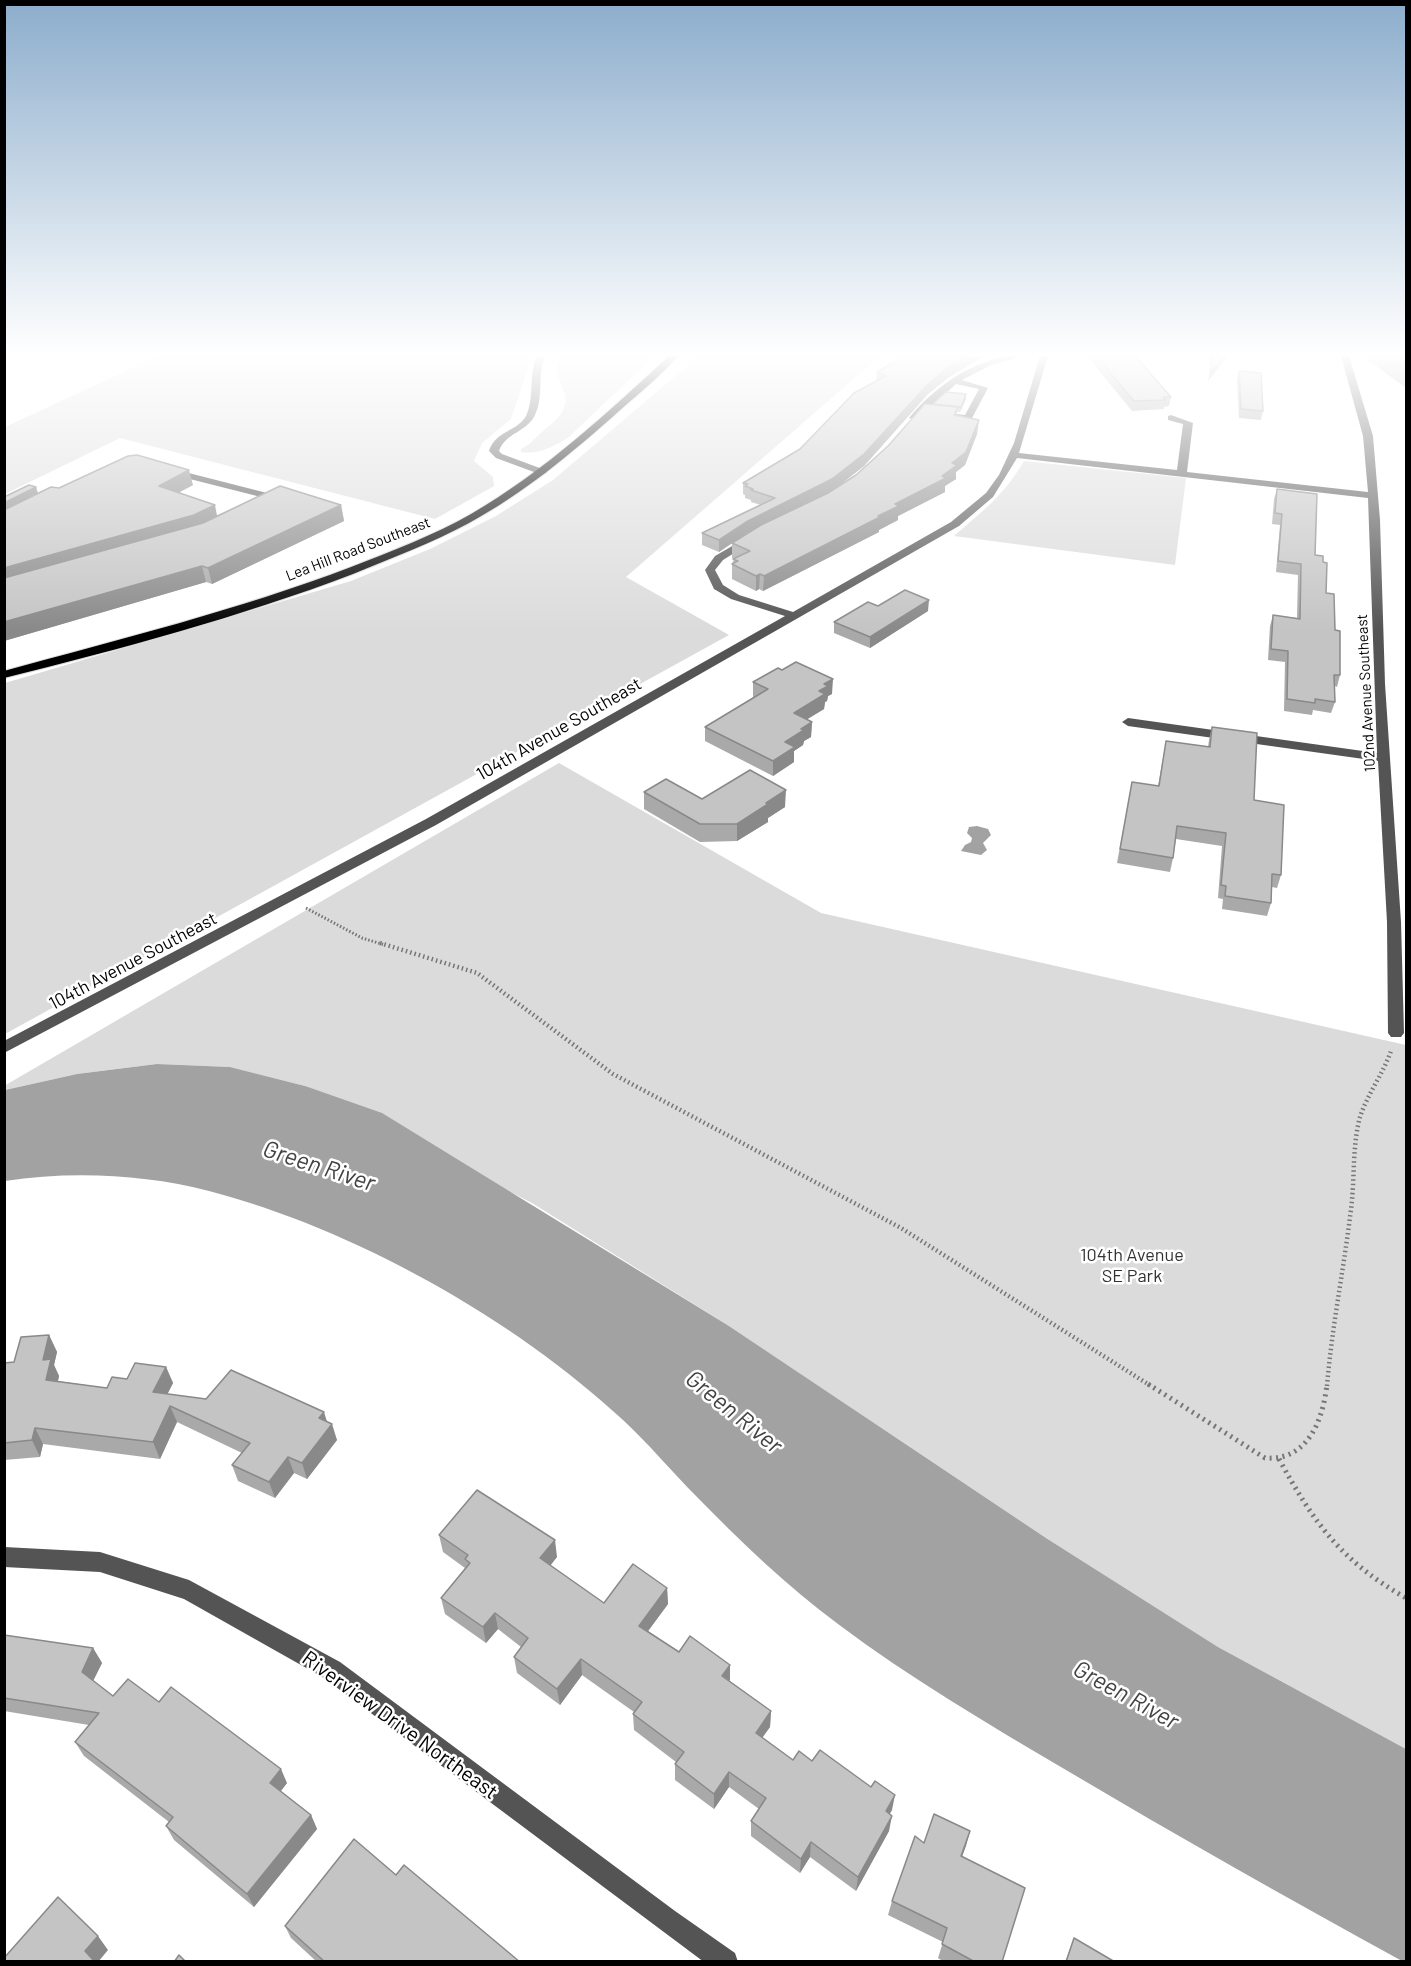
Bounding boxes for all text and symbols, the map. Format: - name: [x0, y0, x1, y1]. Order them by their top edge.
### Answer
- street label: Lea Hill Road Southeast: [283, 513, 433, 585]
- street label: 102nd Avenue Southeast: [1353, 614, 1379, 772]
- street label: 104th Avenue Southeast: [473, 673, 645, 785]
- street label: 104th Avenue Southeast: [45, 908, 221, 1014]
- water label: Green River: [259, 1134, 379, 1198]
- park label: 104th Avenue SE Park: [1080, 1244, 1184, 1286]
- water label: Green River: [680, 1364, 788, 1460]
- street label: Riverview Drive Northeast: [297, 1646, 503, 1804]
- water label: Green River: [1068, 1654, 1184, 1736]

